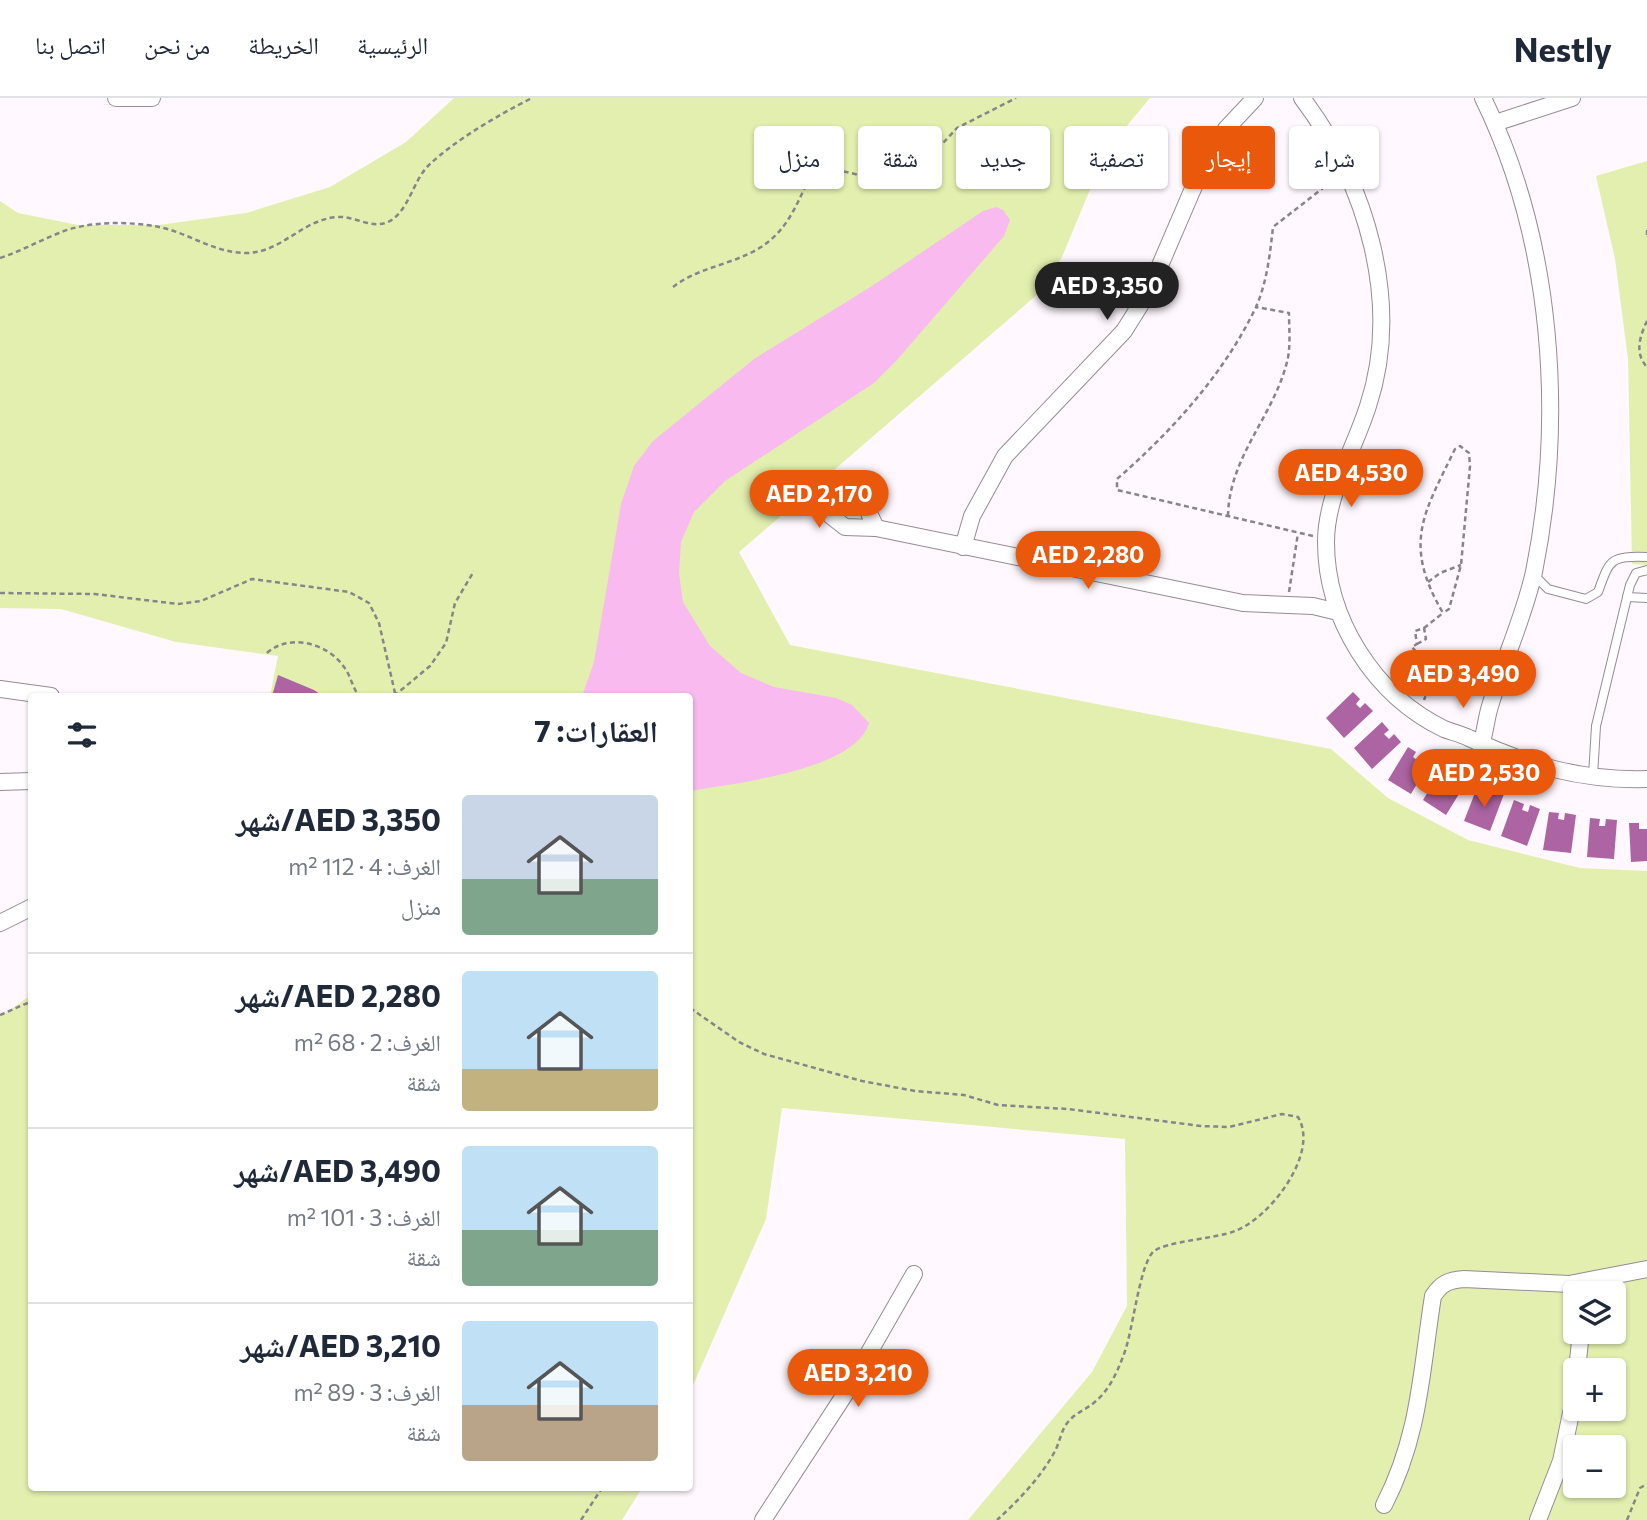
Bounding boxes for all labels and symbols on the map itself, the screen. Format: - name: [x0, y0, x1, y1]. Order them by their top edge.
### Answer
- pin: AED 3,350: [1027, 262, 1187, 322]
- pin: AED 4,530: [1271, 450, 1431, 509]
- pin: AED 2,170: [739, 470, 899, 530]
- pin: AED 2,280: [1008, 532, 1168, 591]
- pin: AED 3,490: [1383, 650, 1543, 710]
- pin: AED 2,530: [1404, 750, 1564, 809]
- pin: AED 3,210: [778, 1350, 938, 1409]

